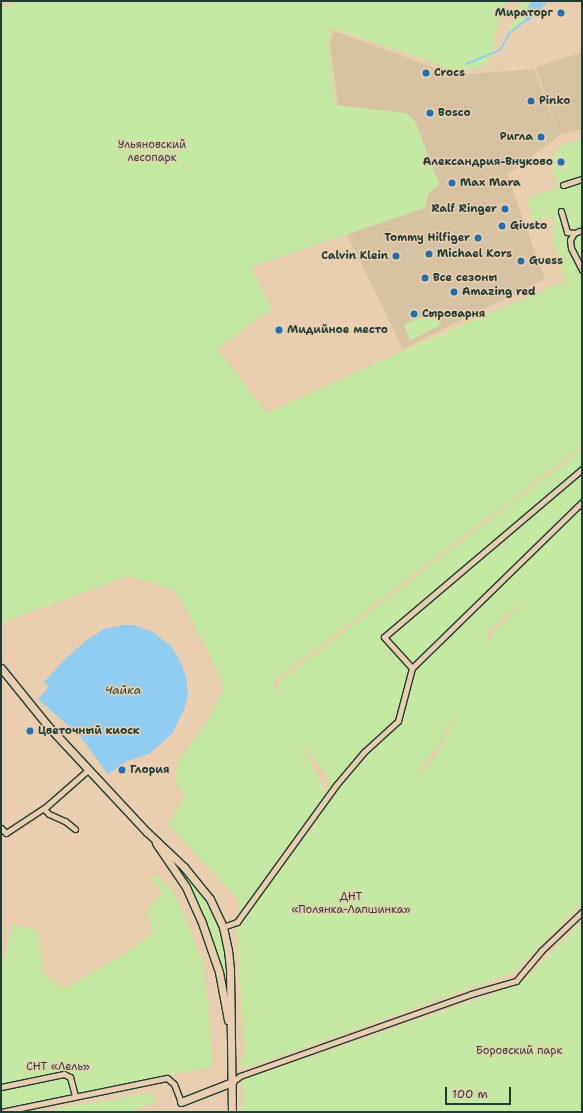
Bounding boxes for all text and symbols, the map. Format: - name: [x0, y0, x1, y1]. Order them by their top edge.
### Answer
- place label: Мираторг: [495, 6, 553, 20]
- marker: Мираторг: [556, 8, 566, 18]
- place label: Crocs: [434, 66, 465, 80]
- marker: Crocs: [421, 68, 431, 78]
- place label: Pinko: [539, 94, 570, 108]
- marker: Pinko: [526, 96, 536, 106]
- place label: Bosco: [438, 106, 471, 120]
- marker: Bosco: [425, 108, 435, 118]
- place label: Ригла: [500, 130, 533, 144]
- marker: Ригла: [536, 132, 546, 142]
- park label: Ульяновский лесопарк: [118, 139, 186, 165]
- place label: Александрия-Внуково: [423, 155, 553, 169]
- marker: Александрия-Внуково: [556, 157, 566, 167]
- place label: Max Mara: [460, 176, 521, 190]
- marker: Max Mara: [447, 178, 457, 188]
- place label: Ralf Ringer: [432, 202, 497, 216]
- marker: Ralf Ringer: [500, 204, 510, 214]
- place label: Giusto: [510, 219, 547, 233]
- marker: Giusto: [497, 221, 507, 231]
- place label: Tommy Hilfiger: [384, 231, 470, 245]
- marker: Tommy Hilfiger: [473, 233, 483, 243]
- place label: Michael Kors: [437, 247, 512, 261]
- place label: Calvin Klein: [321, 249, 388, 263]
- marker: Michael Kors: [424, 249, 434, 259]
- marker: Calvin Klein: [391, 251, 401, 261]
- place label: Guess: [529, 254, 563, 268]
- marker: Guess: [516, 256, 526, 266]
- place label: Все сезоны: [433, 271, 497, 285]
- marker: Все сезоны: [420, 273, 430, 283]
- place label: Amazing red: [462, 285, 536, 299]
- marker: Amazing red: [449, 287, 459, 297]
- place label: Сыроварня: [422, 307, 485, 321]
- marker: Сыроварня: [409, 309, 419, 319]
- place label: Мидийное место: [287, 323, 388, 337]
- marker: Мидийное место: [274, 325, 284, 335]
- water label: Чайка: [105, 684, 141, 698]
- place label: Цветочный киоск: [38, 724, 140, 738]
- marker: Цветочный киоск: [25, 726, 35, 736]
- place label: Глория: [130, 763, 169, 777]
- marker: Глория: [117, 765, 127, 775]
- park label: ДНТ «Полянка-Лапшинка»: [291, 891, 411, 917]
- park label: Боровский парк: [476, 1044, 562, 1058]
- park label: СНТ «Лель»: [26, 1060, 90, 1074]
- scale bar: [447, 1079, 513, 1105]
- text: 100 m: [452, 1086, 488, 1102]

